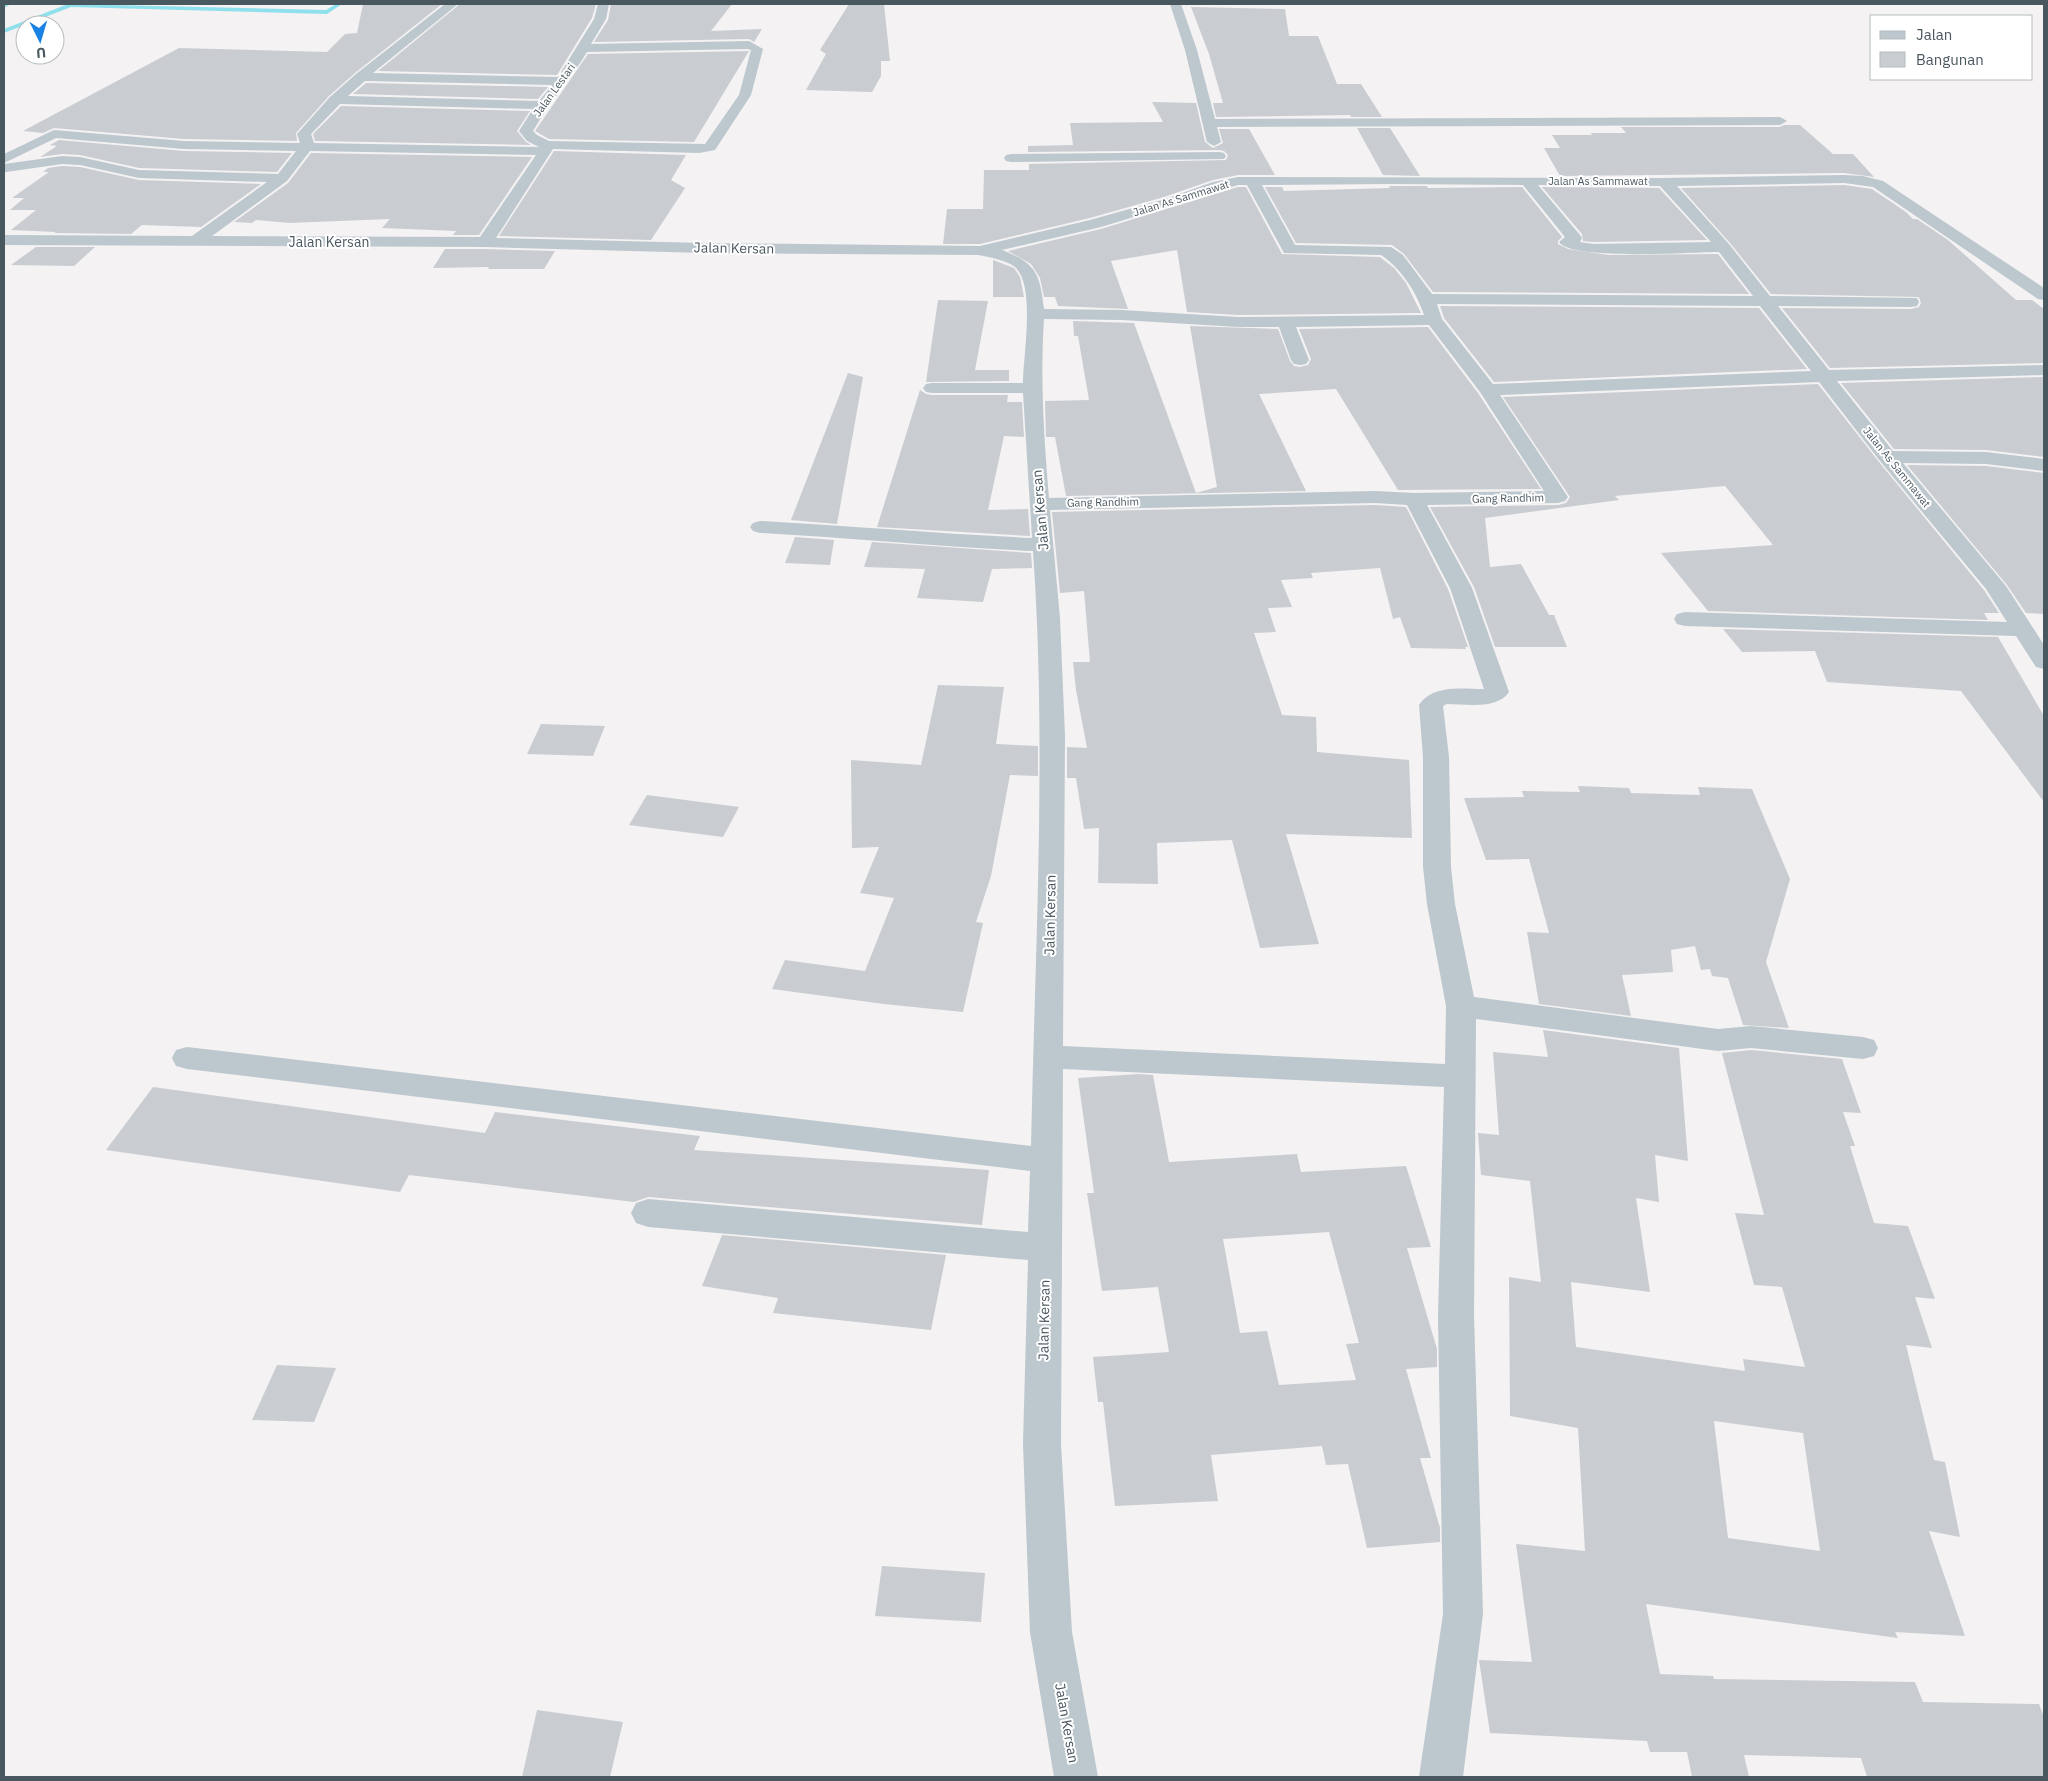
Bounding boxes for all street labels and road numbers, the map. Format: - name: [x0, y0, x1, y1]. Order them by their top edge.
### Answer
- street label: Jalan Lestari: [530, 61, 578, 119]
- street label: Jalan As Sammawat: [1548, 174, 1648, 188]
- street label: Jalan As Sammawat: [1131, 177, 1231, 219]
- street label: Jalan Kersan: [289, 233, 369, 251]
- street label: Jalan Kersan: [693, 238, 775, 258]
- street label: Jalan As Sammawat: [1860, 424, 1934, 510]
- street label: Jalan Kersan: [1028, 469, 1052, 551]
- street label: Gang Randhim: [1472, 490, 1544, 506]
- street label: Gang Randhim: [1067, 494, 1139, 510]
- street label: Jalan Kersan: [1040, 874, 1060, 956]
- street label: Jalan Kersan: [1034, 1279, 1054, 1361]
- street label: Jalan Kersan: [1051, 1682, 1083, 1764]

